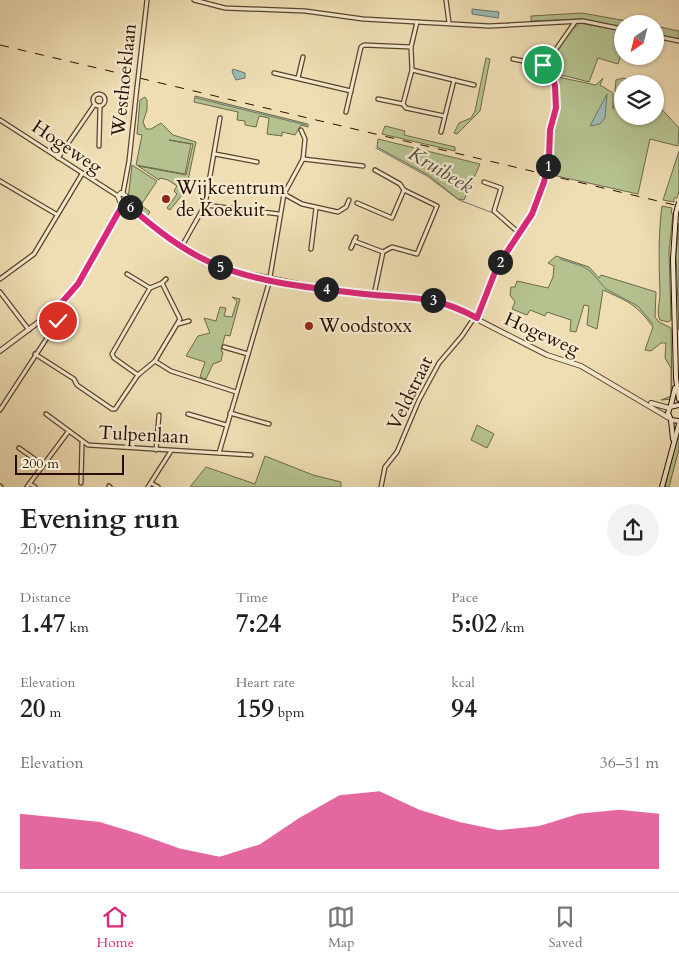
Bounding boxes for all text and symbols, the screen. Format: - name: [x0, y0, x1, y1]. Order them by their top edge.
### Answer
- north arrow: [614, 15, 664, 65]
- map controls: [614, 15, 664, 125]
- street label: Westhoeklaan: [105, 22, 143, 139]
- pin: [522, 44, 564, 86]
- icon: arrive: [529, 51, 557, 79]
- button: layers: [614, 75, 664, 125]
- street label: Hogeweg: [27, 114, 108, 180]
- water label: Kruibeek: [403, 140, 479, 200]
- pin: 1: [536, 154, 560, 178]
- text: 1: [545, 157, 552, 176]
- place label: Wijkcentrum de Koekuit: [175, 175, 286, 223]
- marker: Wijkcentrum de Koekuit: [160, 193, 172, 205]
- pin: 6: [118, 194, 142, 220]
- text: 6: [127, 198, 134, 217]
- pin: 2: [488, 250, 512, 274]
- text: 2: [497, 253, 504, 272]
- pin: 5: [208, 254, 232, 280]
- text: 5: [217, 258, 224, 277]
- pin: 4: [314, 276, 338, 302]
- text: 4: [323, 280, 330, 299]
- pin: 3: [420, 288, 446, 312]
- text: 3: [430, 291, 437, 310]
- pin: [37, 300, 79, 342]
- street label: Hogeweg: [500, 306, 584, 362]
- icon: check: [44, 307, 72, 335]
- place label: Woodstoxx: [318, 313, 413, 339]
- marker: Woodstoxx: [303, 320, 315, 332]
- street label: Veldstraat: [381, 352, 439, 434]
- street label: Tulpenlaan: [98, 420, 190, 450]
- scale bar: [15, 452, 124, 475]
- text: 200 m: [22, 454, 59, 473]
- text: Evening run: [20, 500, 179, 538]
- button: share: [607, 504, 659, 556]
- text: 20:07: [20, 538, 57, 560]
- text: Distance: [20, 588, 71, 607]
- text: Time: [236, 588, 268, 607]
- text: Pace: [451, 588, 478, 607]
- text: 1.47: [20, 607, 66, 641]
- text: 7:24: [236, 607, 281, 641]
- text: 5:02: [451, 607, 497, 641]
- text: km: [66, 618, 89, 637]
- text: /km: [497, 618, 525, 637]
- text: Elevation: [20, 673, 76, 692]
- text: Heart rate: [236, 673, 295, 692]
- text: kcal: [451, 673, 475, 692]
- text: 20: [20, 692, 46, 726]
- text: 159: [236, 692, 274, 726]
- text: 94: [451, 692, 477, 726]
- text: m: [46, 703, 61, 722]
- text: bpm: [274, 703, 305, 722]
- text: Elevation: [20, 752, 84, 774]
- text: 36–51 m: [600, 752, 659, 774]
- tab: Home: [97, 903, 134, 952]
- tab: Map: [327, 903, 355, 952]
- tab: Saved: [548, 903, 582, 952]

